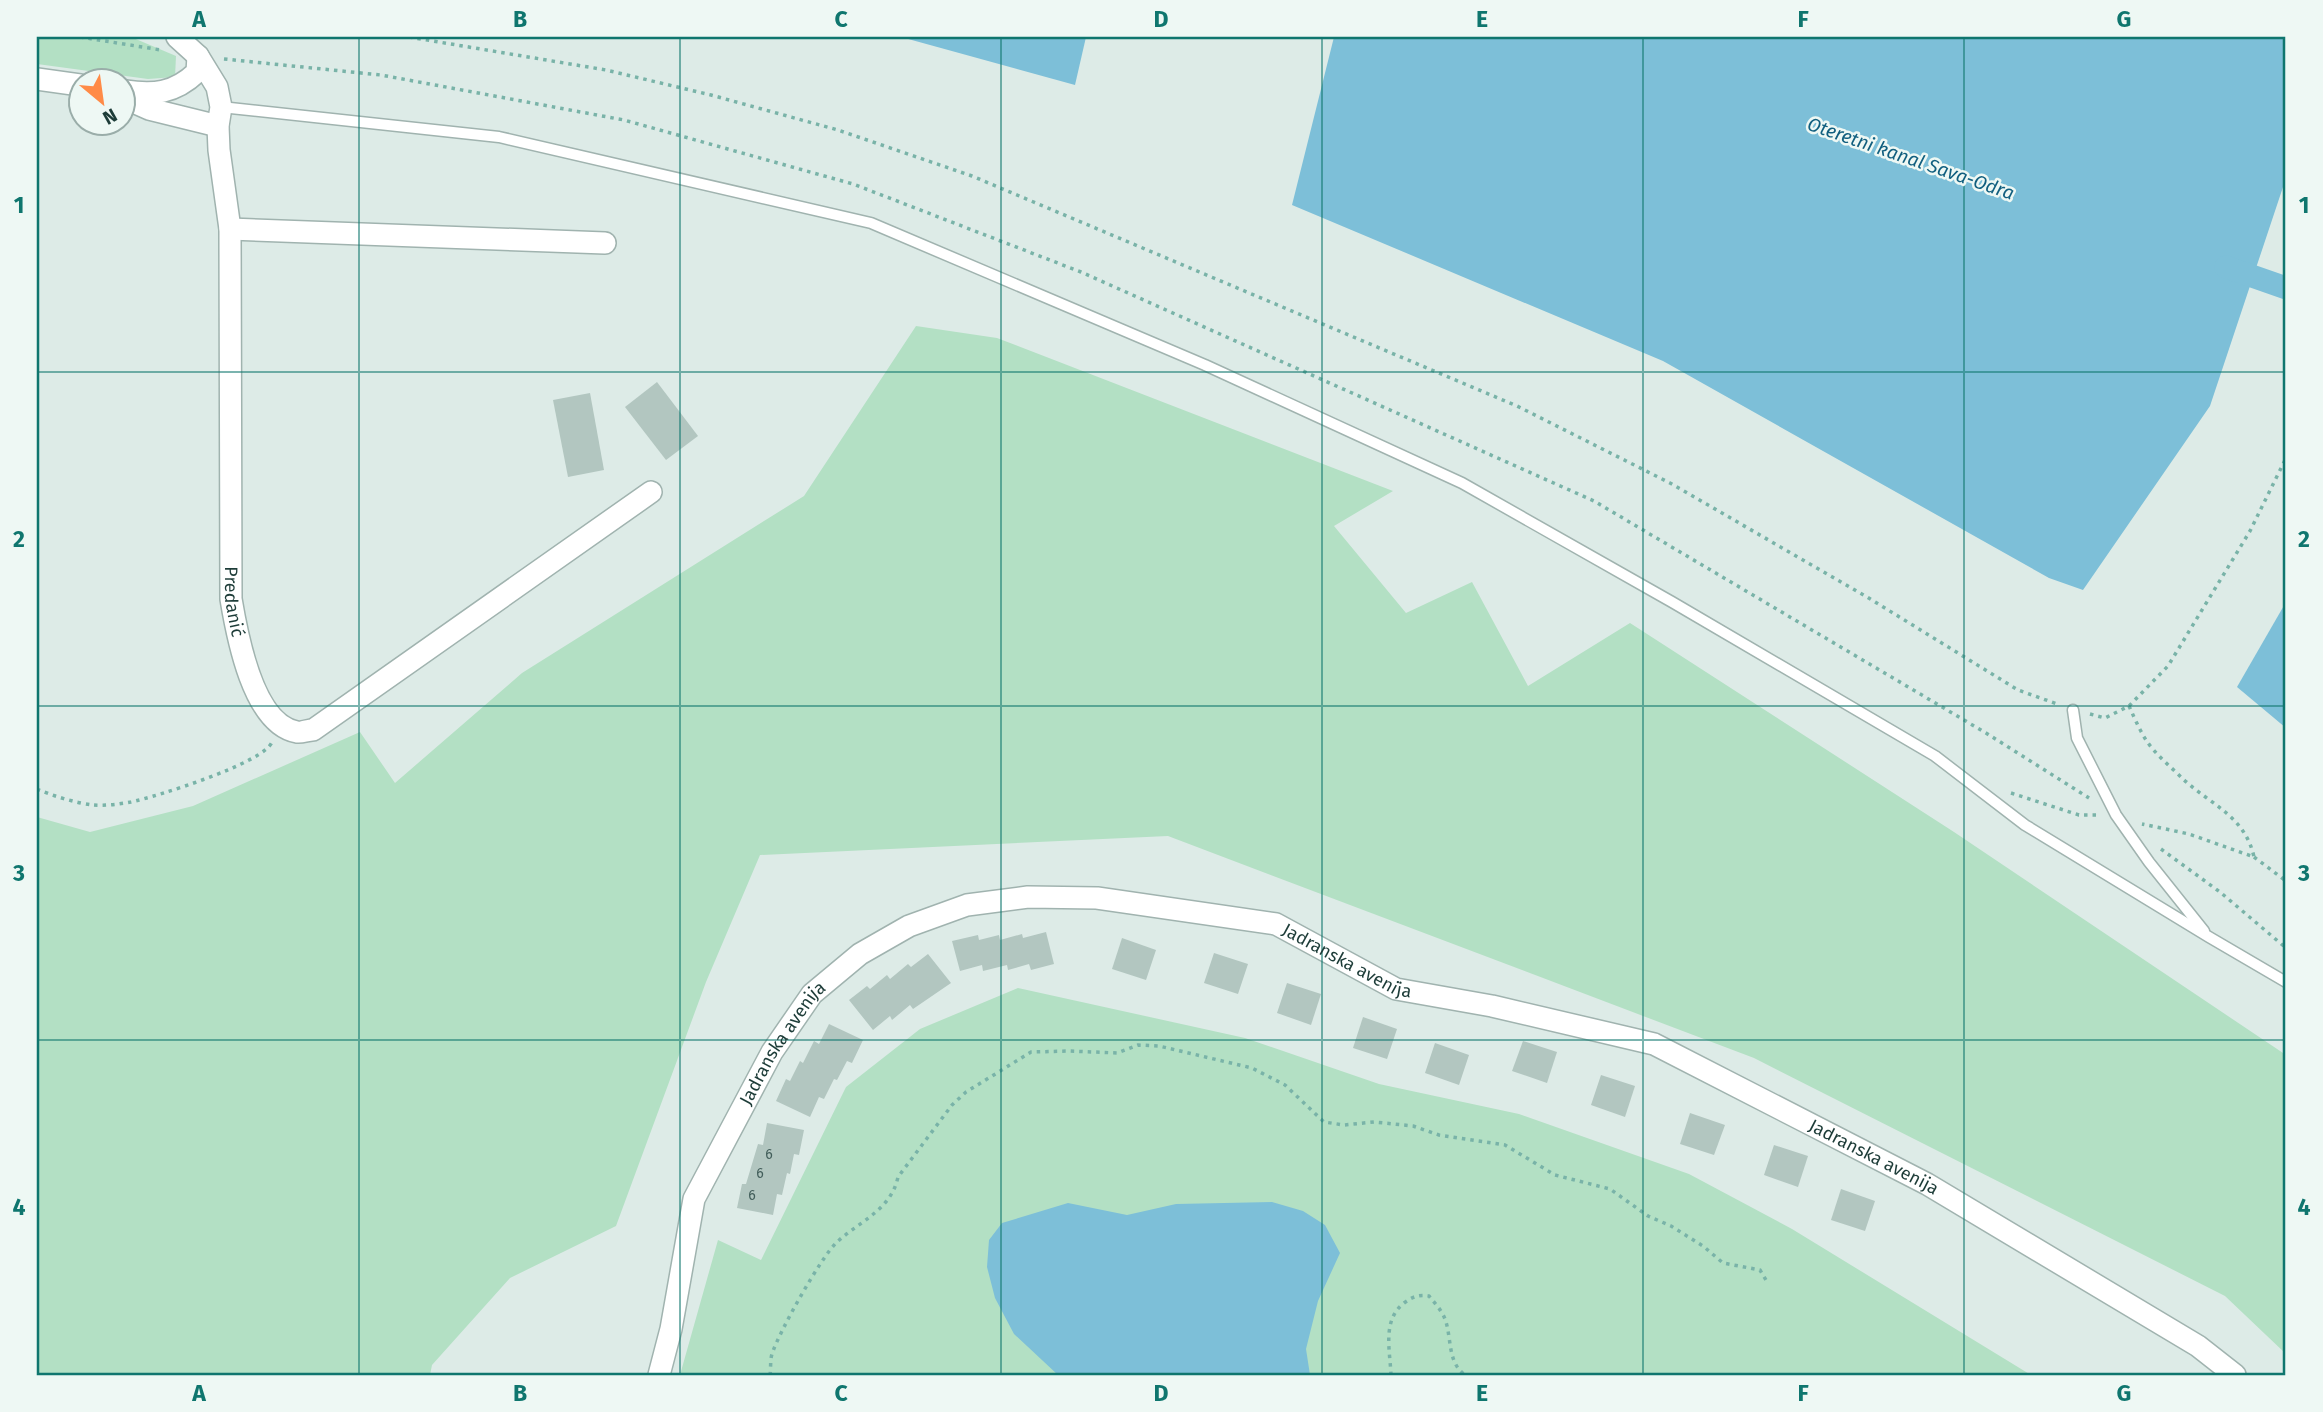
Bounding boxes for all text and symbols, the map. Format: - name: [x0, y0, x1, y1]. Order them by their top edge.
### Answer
- text: A: [191, 5, 206, 33]
- text: B: [513, 5, 527, 33]
- text: C: [834, 5, 848, 33]
- text: D: [1154, 5, 1169, 33]
- text: E: [1476, 5, 1488, 33]
- text: F: [1797, 5, 1809, 33]
- text: G: [2117, 5, 2131, 33]
- north arrow: [66, 66, 136, 136]
- text: N: [99, 103, 121, 130]
- water label: Oteretni kanal Sava-Odra: [1804, 112, 2017, 205]
- text: 1: [14, 191, 24, 219]
- text: 1: [2299, 191, 2309, 219]
- text: 2: [13, 525, 25, 553]
- text: 2: [2298, 525, 2310, 553]
- street label: Predanić: [220, 566, 249, 639]
- text: 3: [12, 859, 25, 887]
- text: 3: [2297, 859, 2310, 887]
- street label: Jadranska avenija: [1279, 919, 1413, 1003]
- street label: Jadranska avenija: [735, 976, 830, 1109]
- street label: Jadranska avenija: [1805, 1114, 1943, 1200]
- house number: 6: [765, 1146, 773, 1163]
- house number: 6: [756, 1165, 764, 1182]
- house number: 6: [748, 1187, 756, 1204]
- text: 4: [13, 1193, 26, 1221]
- text: 4: [2298, 1193, 2311, 1221]
- text: A: [191, 1379, 206, 1407]
- text: B: [513, 1379, 527, 1407]
- text: C: [834, 1379, 848, 1407]
- text: D: [1154, 1379, 1169, 1407]
- text: E: [1476, 1379, 1488, 1407]
- text: F: [1797, 1379, 1809, 1407]
- text: G: [2117, 1379, 2131, 1407]

